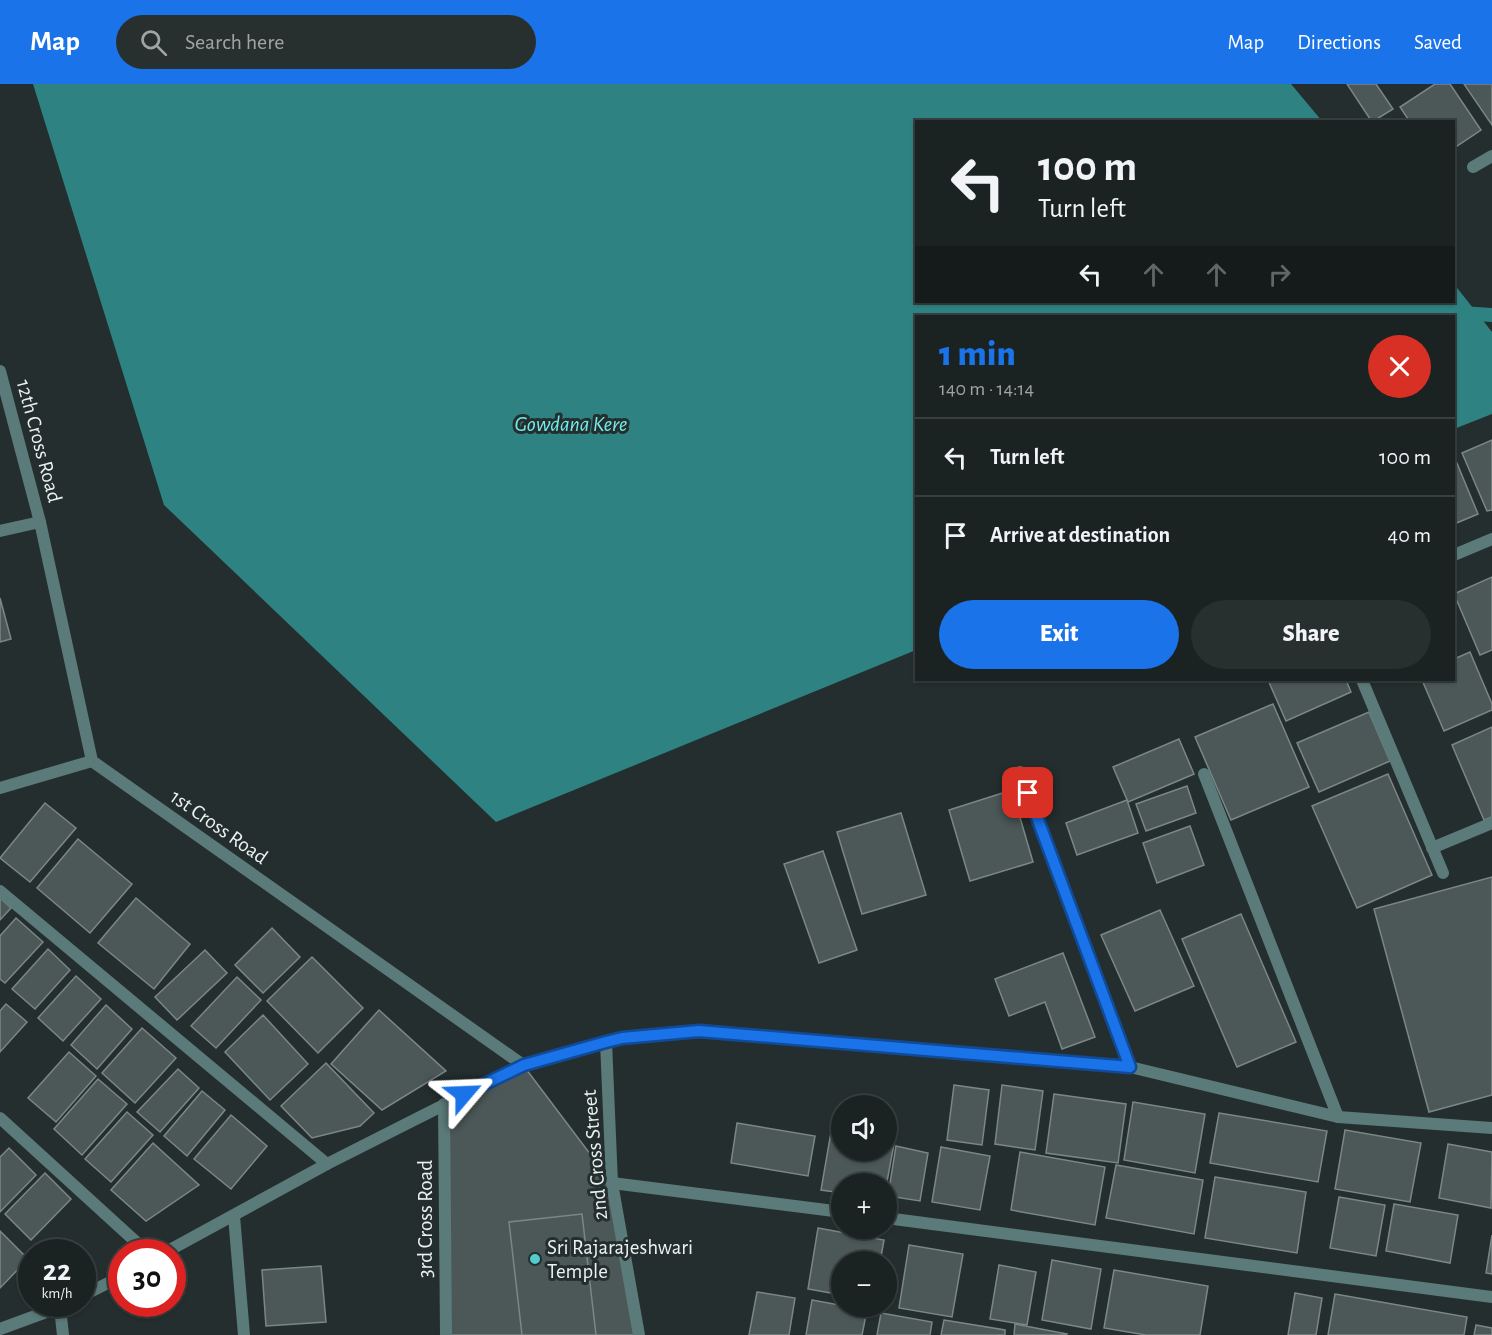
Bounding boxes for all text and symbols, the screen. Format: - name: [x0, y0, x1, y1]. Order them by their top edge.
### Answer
- search box: [116, 15, 536, 69]
- icon: search: [137, 26, 170, 59]
- text: Map: [30, 28, 80, 56]
- text: Search here: [185, 31, 284, 53]
- text: Map: [1228, 32, 1264, 53]
- text: Directions: [1297, 32, 1381, 53]
- text: Saved: [1414, 32, 1462, 53]
- icon: left: [939, 144, 1017, 222]
- text: 100 m: [1038, 146, 1137, 188]
- text: Turn left: [1038, 195, 1126, 222]
- icon: left: [1074, 258, 1107, 291]
- icon: ahead: [1137, 258, 1170, 291]
- icon: ahead: [1200, 258, 1233, 291]
- icon: right: [1263, 258, 1296, 291]
- button: close: [1368, 335, 1431, 398]
- text: 1 min: [939, 336, 1016, 372]
- street label: 12th Cross Road: [13, 377, 66, 505]
- text: 140 m · 14:14: [939, 379, 1034, 399]
- water label: Gowdana Kere: [515, 413, 627, 435]
- icon: left: [939, 441, 972, 474]
- text: Turn left: [990, 446, 1064, 468]
- text: 100 m: [1379, 446, 1431, 468]
- icon: arrive: [939, 519, 972, 552]
- text: Arrive at destination: [990, 524, 1170, 546]
- text: 40 m: [1388, 524, 1431, 546]
- button: Exit: [939, 600, 1179, 669]
- button: Share: [1191, 600, 1431, 669]
- pin: [1002, 767, 1053, 818]
- icon: arrive: [1011, 776, 1044, 809]
- street label: 1st Cross Road: [166, 786, 272, 868]
- position arrow: [432, 1062, 496, 1126]
- street label: 2nd Cross Street: [579, 1089, 611, 1221]
- map controls: [831, 1095, 897, 1317]
- button: sound: [831, 1095, 897, 1161]
- street label: 3rd Cross Road: [415, 1160, 436, 1278]
- button: +: [831, 1173, 897, 1239]
- place label: Sri Rajarajeshwari Temple: [547, 1237, 693, 1282]
- speed limit sign: 30: [108, 1239, 186, 1317]
- button: −: [831, 1251, 897, 1317]
- marker: Sri Rajarajeshwari Temple: [528, 1252, 542, 1266]
- text: 22: [43, 1256, 71, 1286]
- text: km/h: [42, 1286, 72, 1301]

